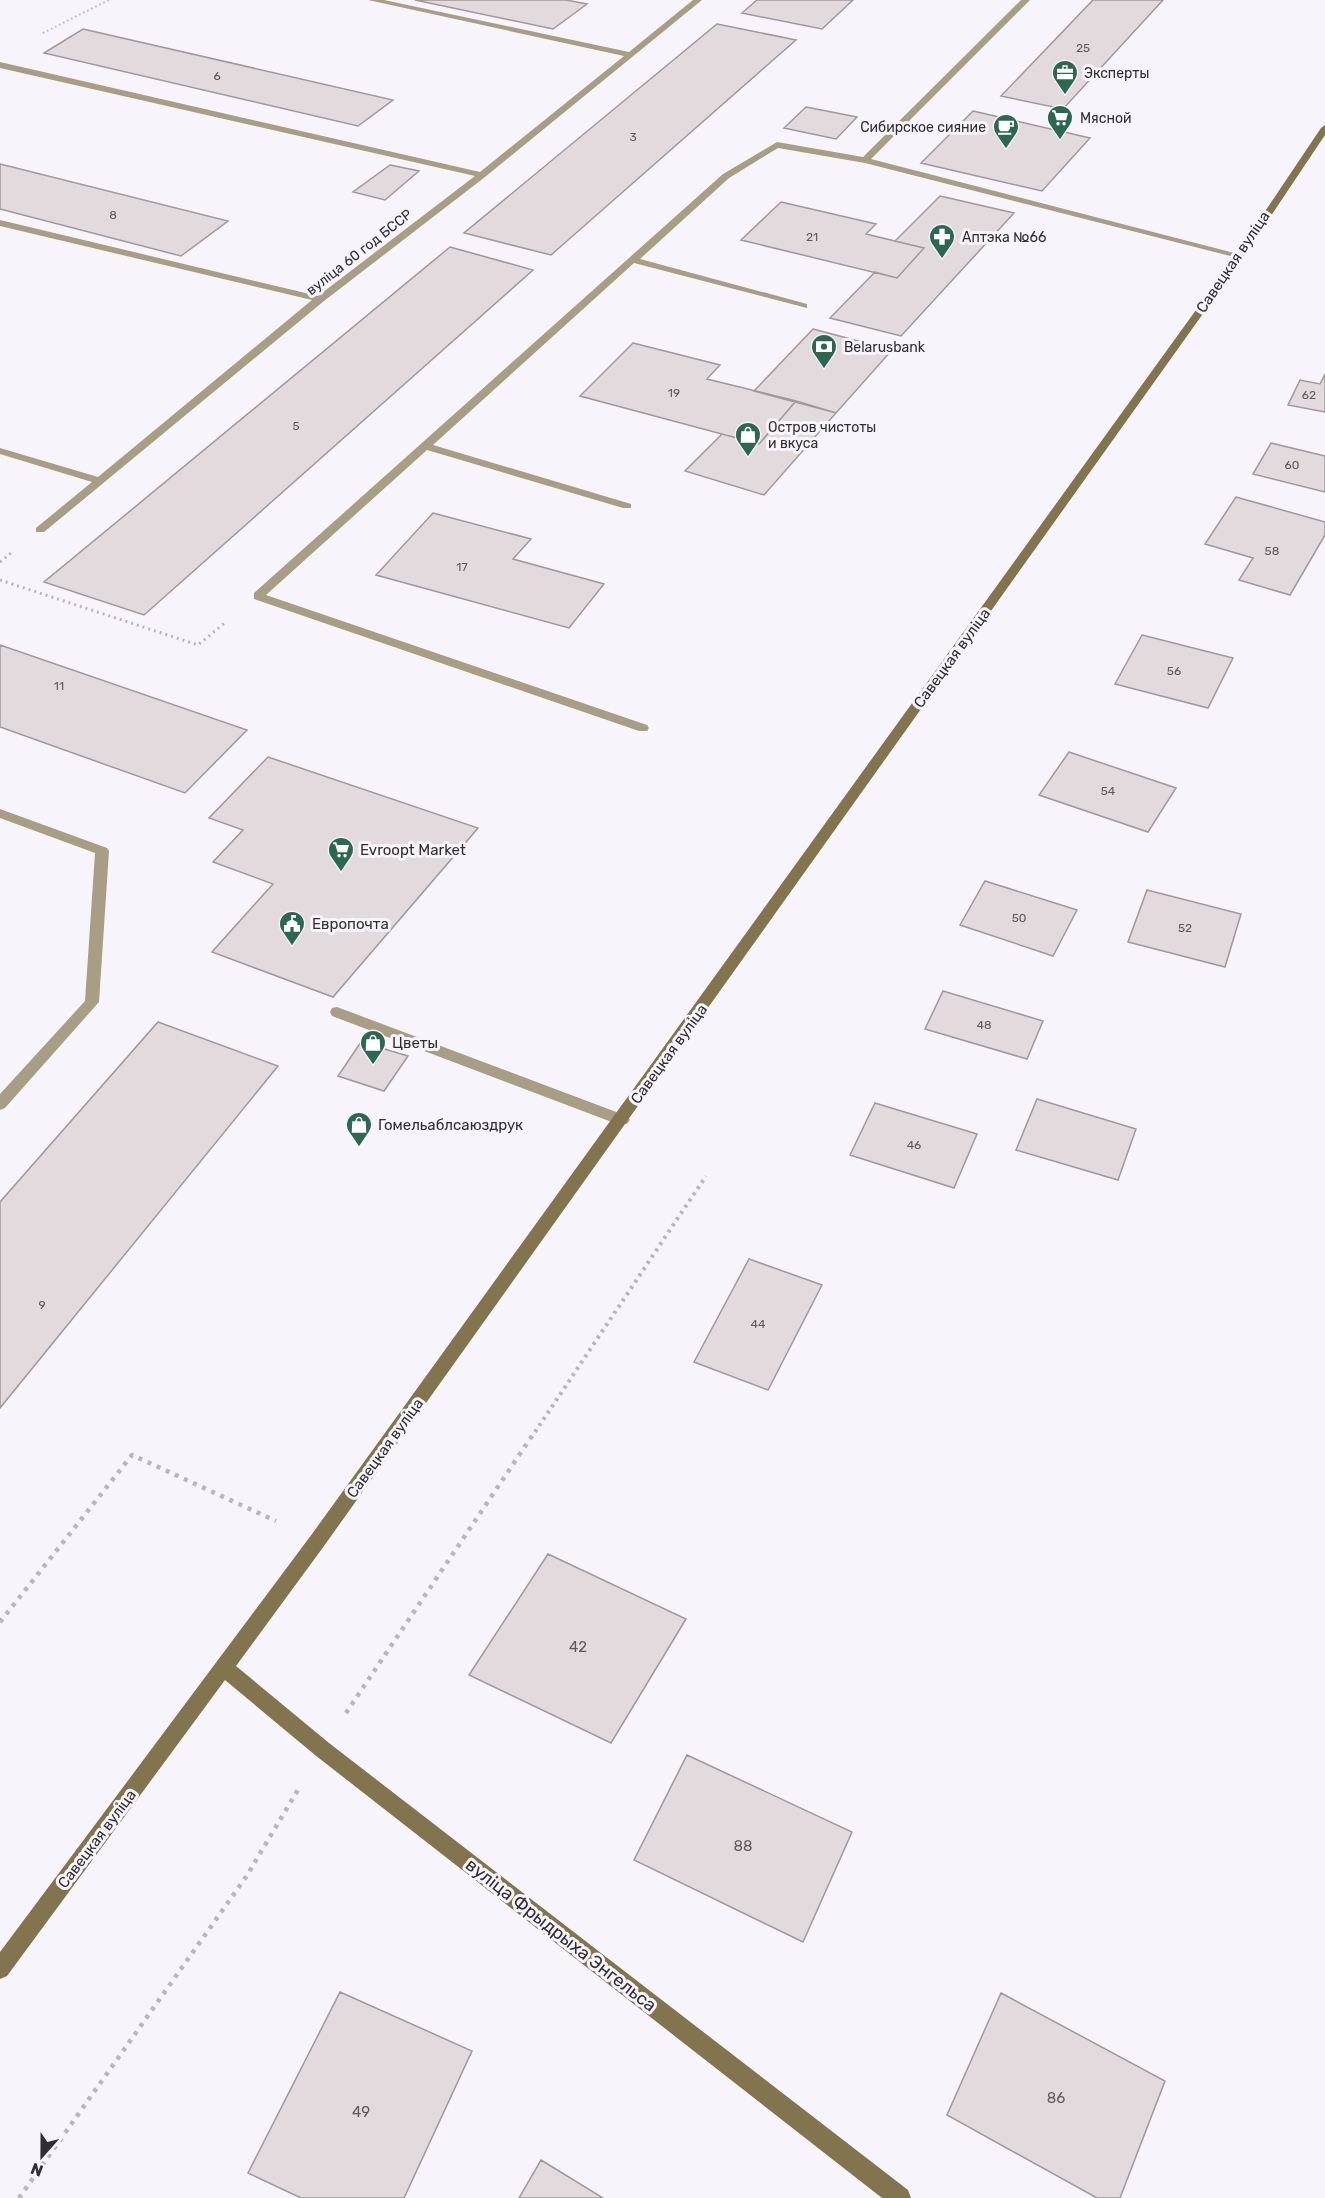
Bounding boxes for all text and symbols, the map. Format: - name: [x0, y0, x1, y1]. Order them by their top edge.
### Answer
- house number: 25: [1076, 41, 1090, 55]
- office icon: Эксперты: [1050, 58, 1080, 96]
- place label: Эксперты: [1084, 65, 1149, 82]
- house number: 6: [213, 69, 221, 83]
- supermarket icon: Мясной: [1045, 103, 1075, 141]
- place label: Мясной: [1080, 110, 1132, 127]
- cafe icon: Сибирское сияние: [991, 112, 1021, 150]
- place label: Сибирское сияние: [860, 119, 986, 136]
- house number: 3: [629, 130, 637, 144]
- street label: вуліца 60 год БССР: [303, 206, 416, 299]
- house number: 8: [109, 208, 117, 222]
- street label: Савецкая вуліца: [1192, 208, 1274, 316]
- pharmacy icon: Аптэка №66: [927, 222, 957, 260]
- place label: Аптэка №66: [962, 229, 1046, 246]
- house number: 21: [806, 230, 818, 244]
- bank icon: Belarusbank: [809, 332, 839, 370]
- place label: Belarusbank: [844, 339, 926, 356]
- house number: 19: [668, 386, 680, 400]
- house number: 62: [1302, 388, 1316, 402]
- house number: 5: [292, 419, 300, 433]
- place label: Остров чистоты и вкуса: [768, 419, 876, 452]
- shop icon: Остров чистоты и вкуса: [733, 420, 763, 458]
- house number: 60: [1285, 458, 1299, 472]
- house number: 58: [1265, 544, 1279, 558]
- house number: 17: [456, 560, 468, 574]
- street label: Савецкая вуліца: [910, 605, 994, 711]
- house number: 56: [1167, 664, 1181, 678]
- house number: 11: [54, 679, 64, 693]
- house number: 54: [1101, 784, 1116, 798]
- supermarket icon: Evroopt Market: [326, 835, 356, 873]
- place label: Evroopt Market: [360, 841, 466, 859]
- public building icon: Европочта: [277, 909, 307, 947]
- house number: 50: [1012, 911, 1026, 925]
- place label: Европочта: [312, 915, 389, 933]
- house number: 52: [1178, 921, 1192, 935]
- street label: Савецкая вуліца: [627, 1001, 711, 1107]
- house number: 48: [976, 1018, 992, 1032]
- shop icon: Цветы: [358, 1028, 388, 1066]
- place label: Цветы: [392, 1034, 438, 1052]
- shop icon: Гомельаблсаюздрук: [344, 1110, 374, 1148]
- place label: Гомельаблсаюздрук: [378, 1116, 523, 1134]
- house number: 46: [907, 1138, 921, 1152]
- house number: 9: [38, 1298, 46, 1312]
- house number: 44: [751, 1317, 766, 1331]
- street label: Савецкая вуліца: [343, 1395, 427, 1501]
- house number: 42: [569, 1638, 587, 1656]
- street label: Савецкая вуліца: [54, 1786, 140, 1892]
- house number: 88: [733, 1837, 753, 1855]
- street label: вуліца Фрыдрыха Энгельса: [461, 1854, 661, 2016]
- house number: 86: [1047, 2089, 1065, 2107]
- house number: 49: [352, 2103, 370, 2121]
- north arrow: [12, 2126, 72, 2186]
- text: N: [28, 2159, 46, 2180]

